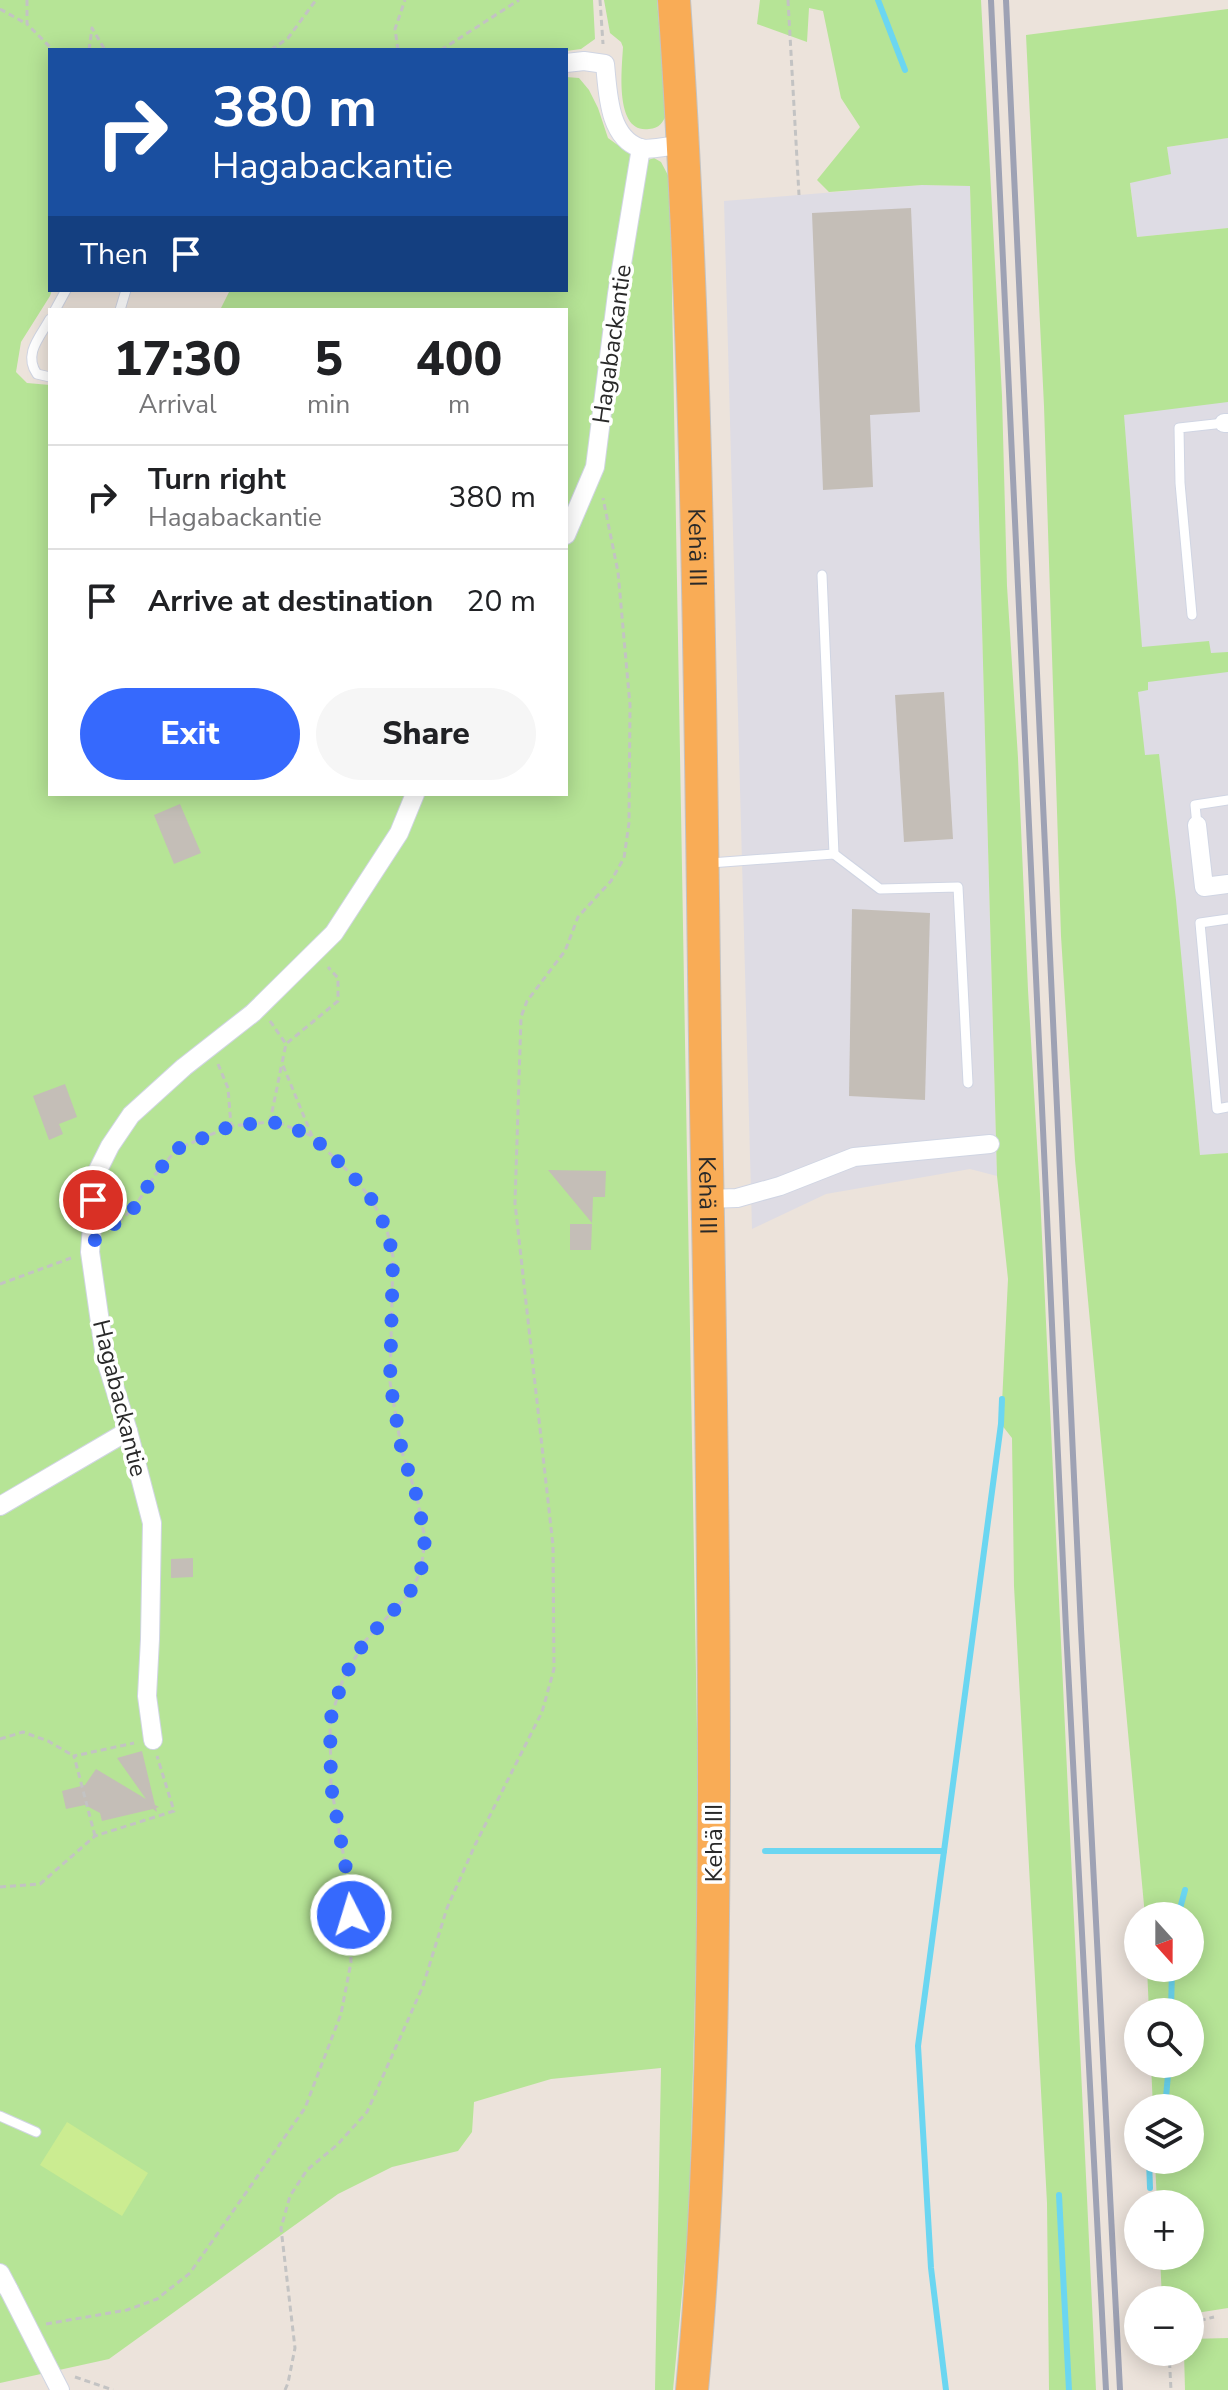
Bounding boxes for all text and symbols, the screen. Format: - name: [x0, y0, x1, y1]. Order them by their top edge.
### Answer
- text: 380 m: [212, 69, 377, 146]
- icon: right: [80, 80, 184, 184]
- text: Hagabackantie: [212, 142, 453, 191]
- icon: arrive: [164, 232, 208, 276]
- text: Then: [80, 234, 148, 275]
- street label: Hagabackantie: [585, 262, 639, 426]
- text: 17:30: [114, 326, 241, 392]
- text: 5: [314, 326, 343, 392]
- text: 400: [416, 326, 502, 392]
- text: Arrival: [138, 387, 217, 422]
- text: min: [307, 387, 350, 422]
- text: m: [448, 387, 470, 422]
- text: Turn right: [148, 459, 286, 500]
- icon: right: [80, 475, 124, 519]
- text: 380 m: [449, 477, 536, 518]
- text: Hagabackantie: [148, 500, 322, 535]
- street label: Kehä III: [680, 508, 714, 587]
- icon: arrive: [80, 579, 124, 623]
- text: Arrive at destination: [148, 581, 433, 622]
- text: 20 m: [467, 581, 536, 622]
- button: Exit: [80, 688, 300, 780]
- button: Share: [316, 688, 536, 780]
- street label: Kehä III: [691, 1156, 724, 1235]
- pin: [59, 1166, 127, 1234]
- icon: arrive: [71, 1178, 115, 1222]
- street label: Hagabackantie: [85, 1316, 155, 1480]
- street label: Kehä III: [698, 1804, 730, 1882]
- position arrow: [309, 1873, 393, 1957]
- north arrow: [1124, 1902, 1204, 1982]
- map controls: [1124, 1902, 1204, 2366]
- button: search: [1124, 1998, 1204, 2078]
- button: layers: [1124, 2094, 1204, 2174]
- button: +: [1124, 2190, 1204, 2270]
- button: −: [1124, 2286, 1204, 2366]

